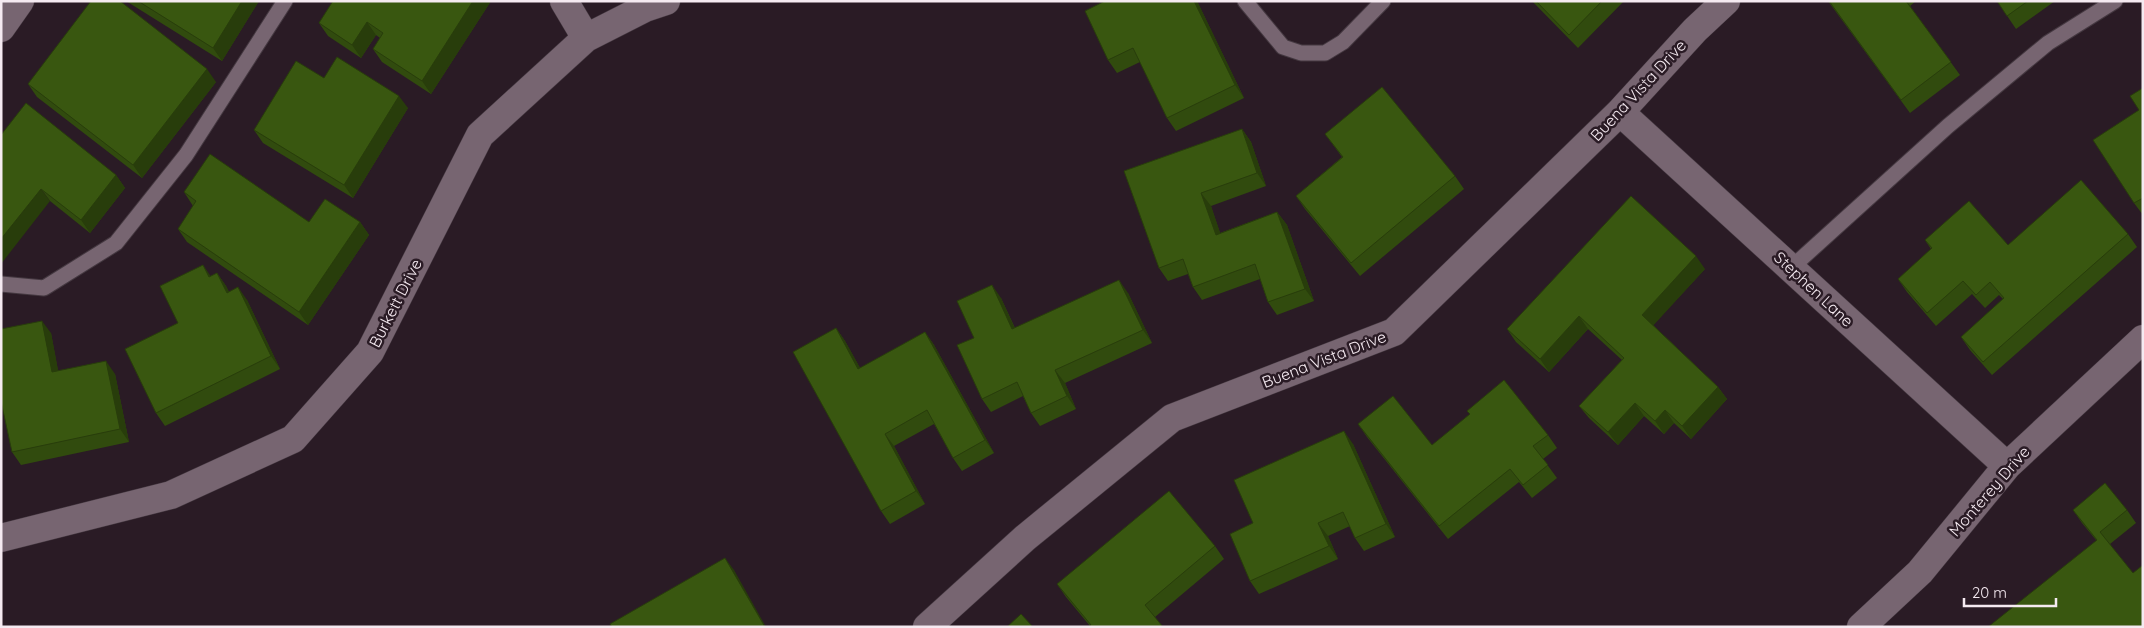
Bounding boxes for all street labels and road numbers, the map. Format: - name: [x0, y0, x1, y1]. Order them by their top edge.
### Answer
- street label: Buena Vista Drive: [1586, 35, 1690, 145]
- street label: Stephen Lane: [1770, 247, 1858, 331]
- street label: Burkett Drive: [364, 255, 426, 351]
- street label: Buena Vista Drive: [1259, 326, 1389, 392]
- street label: Monterey Drive: [1944, 442, 2034, 540]

